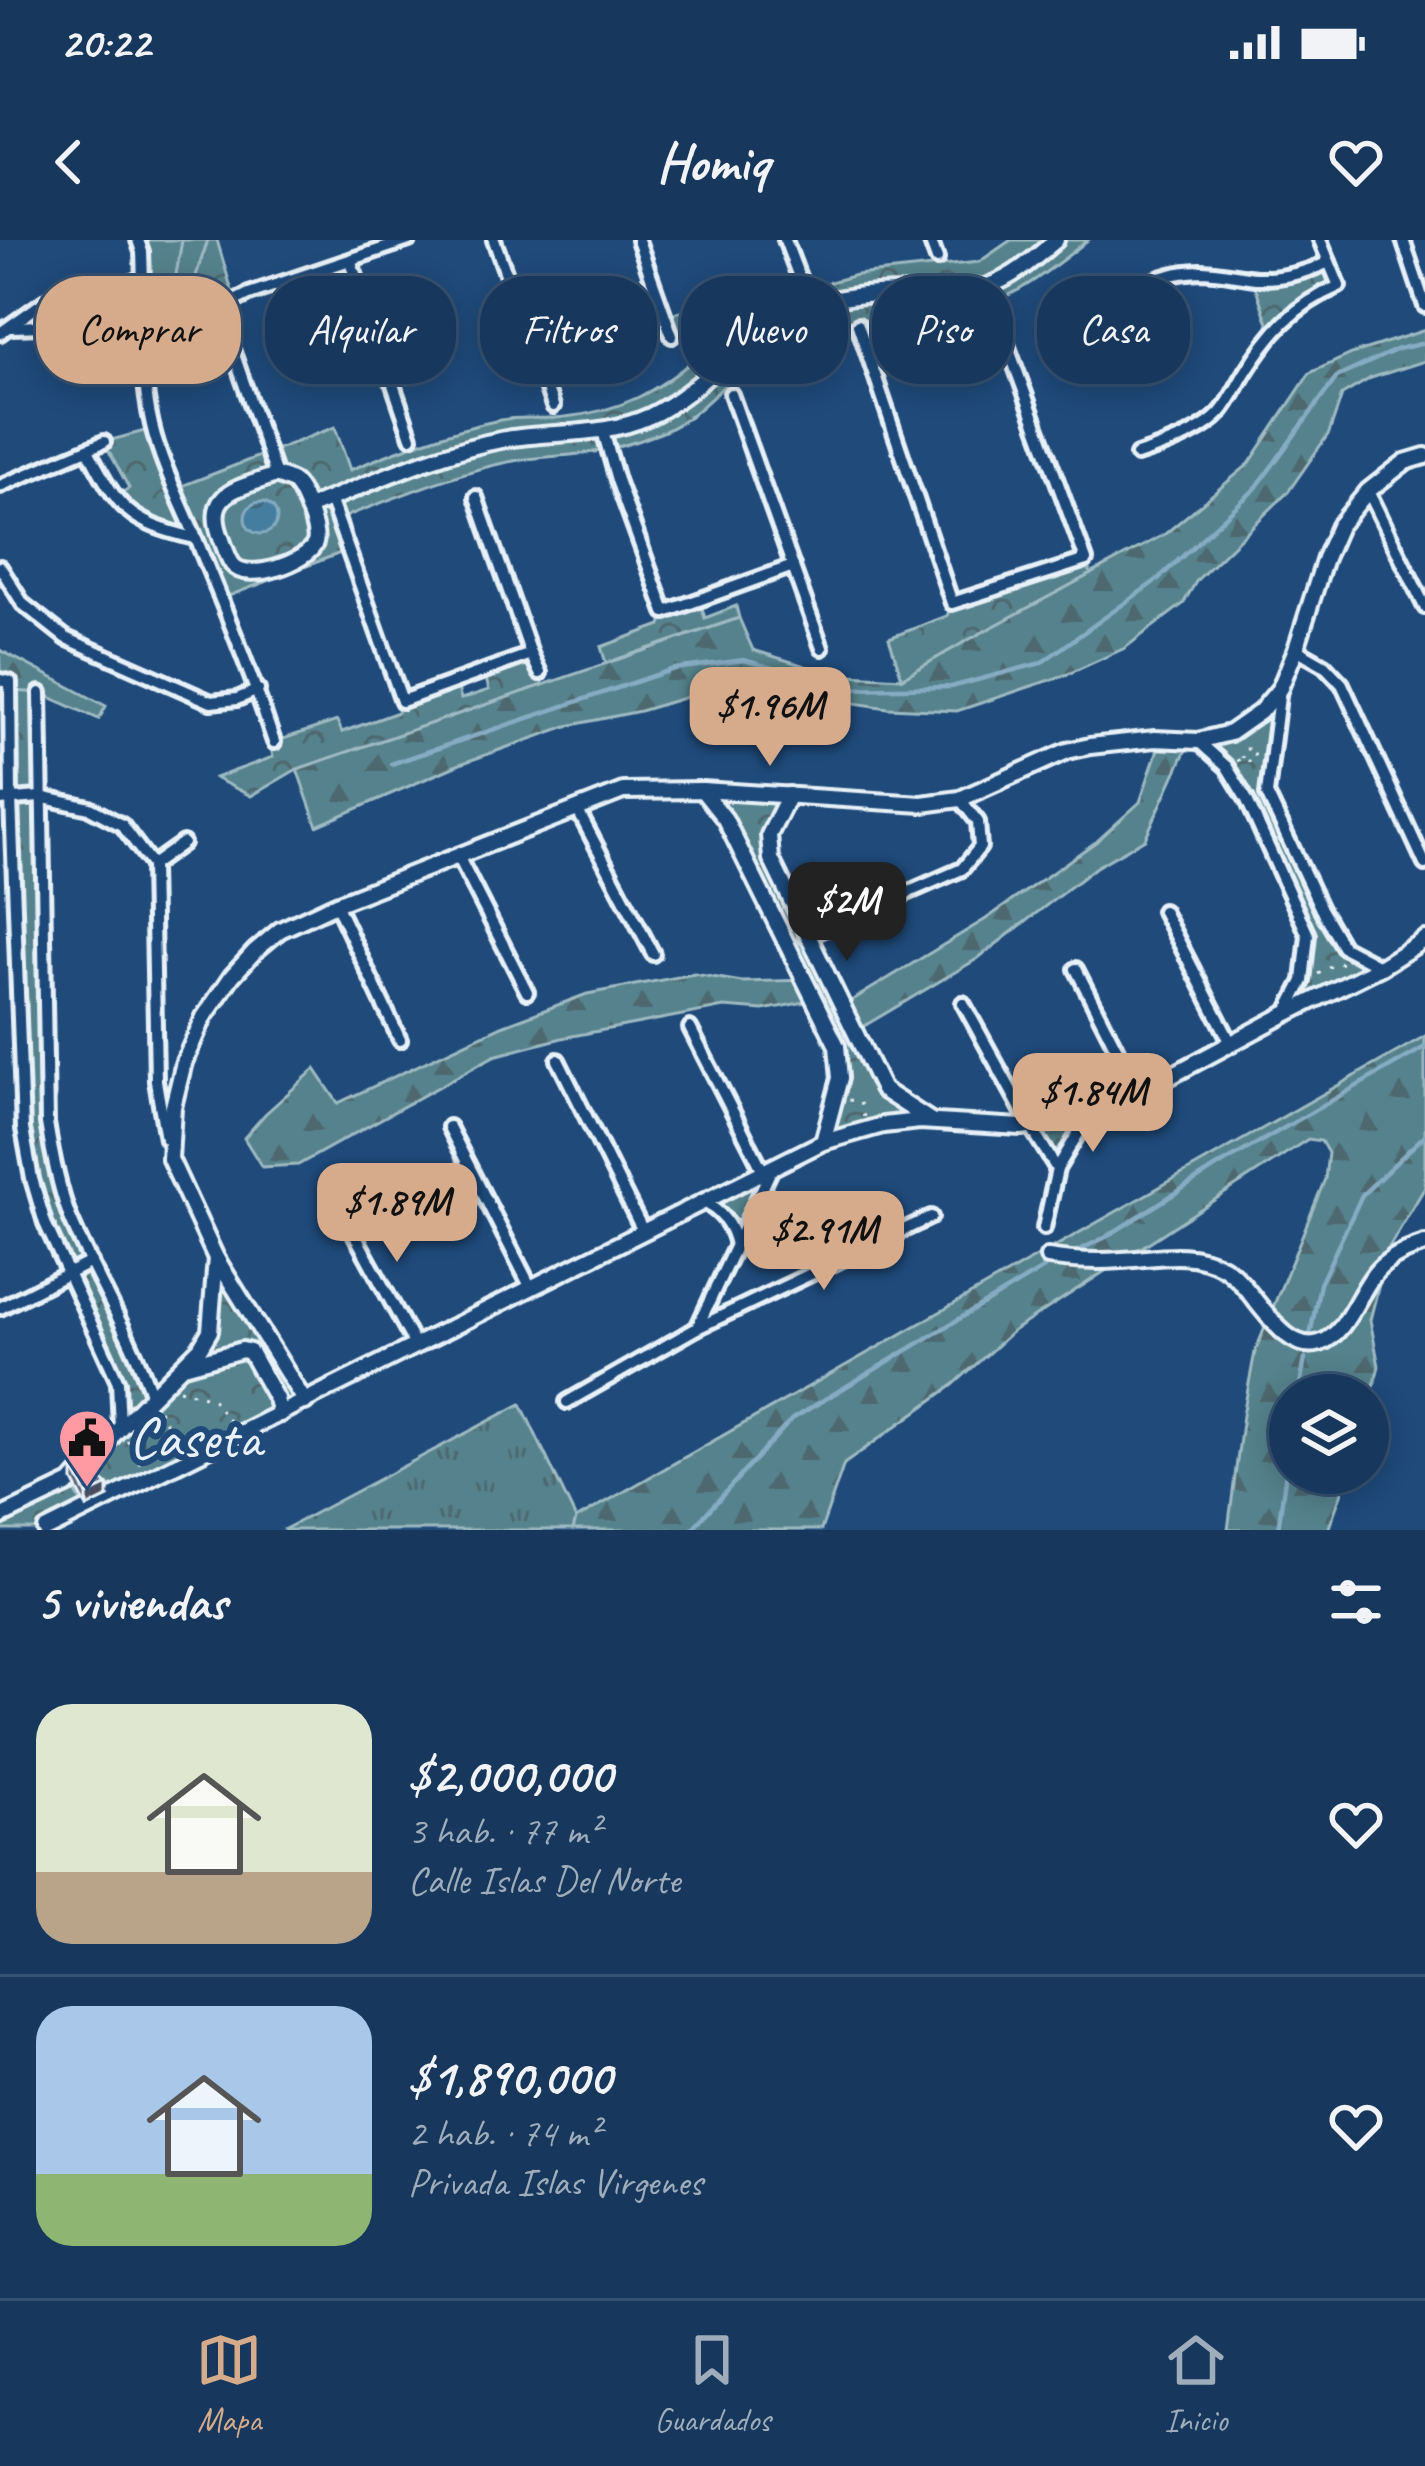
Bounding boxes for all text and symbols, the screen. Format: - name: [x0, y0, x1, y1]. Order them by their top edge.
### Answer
- text: 20:22: [60, 14, 150, 71]
- text: Homiq: [656, 128, 769, 196]
- icon: back: [36, 129, 102, 195]
- icon: heart: [1323, 129, 1389, 195]
- chip: Comprar: [36, 276, 241, 384]
- chip: Alquilar: [265, 276, 456, 384]
- chip: Filtros: [480, 276, 657, 384]
- chip: Nuevo: [681, 276, 848, 384]
- chip: Piso: [872, 276, 1013, 384]
- chip: Casa: [1037, 276, 1190, 384]
- pin: $1.96M: [672, 667, 868, 769]
- text: $1.96M: [717, 681, 823, 730]
- pin: $2M: [789, 862, 905, 964]
- text: $2M: [815, 876, 879, 925]
- pin: $1.84M: [995, 1053, 1191, 1155]
- text: $1.84M: [1040, 1067, 1146, 1116]
- pin: $1.89M: [299, 1163, 495, 1265]
- text: $1.89M: [344, 1177, 450, 1226]
- pin: $2.91M: [726, 1191, 922, 1293]
- text: $2.91M: [771, 1205, 877, 1254]
- map controls: [1269, 1374, 1389, 1494]
- button: layers: [1269, 1374, 1389, 1494]
- place label: Caseta: [129, 1402, 266, 1474]
- public building icon: Caseta: [56, 1407, 118, 1489]
- icon: filters: [1323, 1569, 1389, 1635]
- text: 5 viviendas: [36, 1570, 226, 1634]
- text: $2,000,000: [408, 1743, 612, 1807]
- icon: home: [132, 1752, 276, 1896]
- icon: heart: [1323, 1791, 1389, 1857]
- text: 3 hab. · 77 m²: [408, 1807, 600, 1856]
- text: Calle Islas Del Norte: [408, 1856, 680, 1905]
- text: $1,890,000: [408, 2045, 611, 2109]
- icon: home: [132, 2054, 276, 2198]
- icon: heart: [1323, 2093, 1389, 2159]
- text: 2 hab. · 74 m²: [408, 2109, 600, 2158]
- text: Privada Islas Virgenes: [408, 2158, 702, 2207]
- tab: Mapa: [196, 2327, 262, 2441]
- tab: Guardados: [655, 2327, 770, 2441]
- tab: Inicio: [1163, 2327, 1229, 2441]

